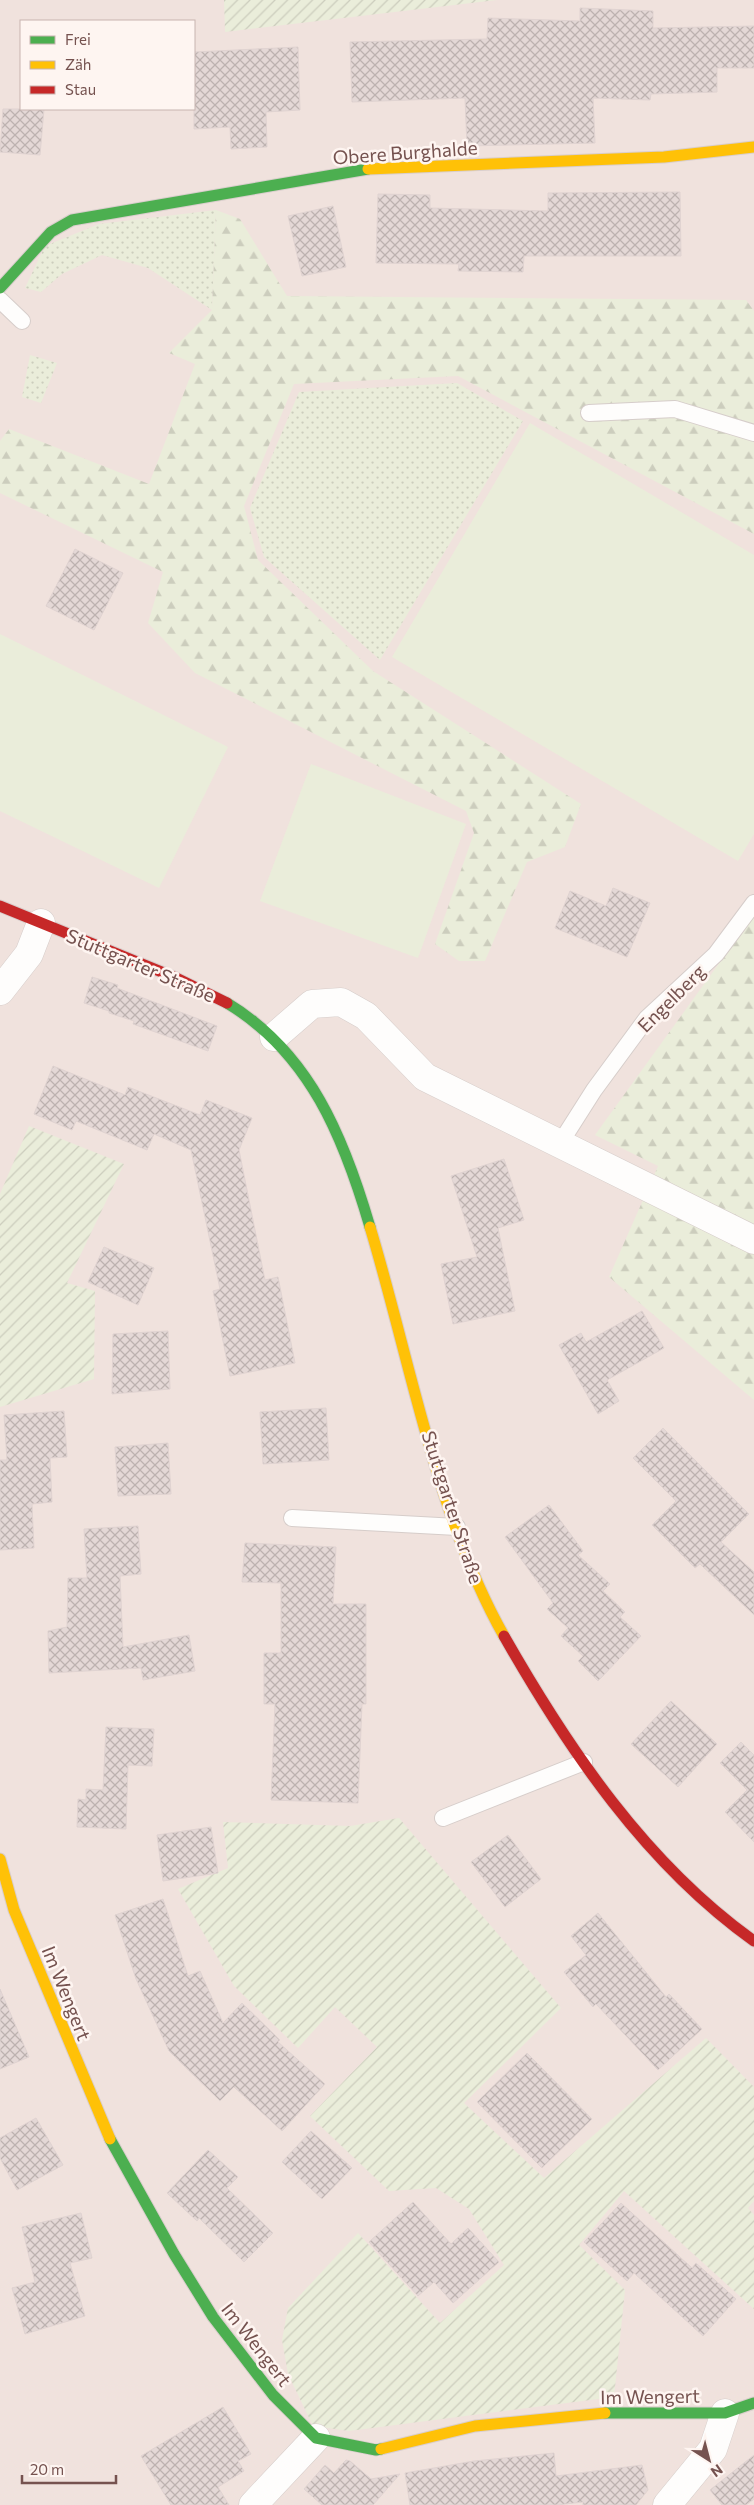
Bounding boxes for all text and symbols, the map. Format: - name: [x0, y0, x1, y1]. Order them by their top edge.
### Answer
- legend: [20, 20, 195, 110]
- text: Frei: [65, 30, 91, 48]
- text: Zäh: [65, 55, 91, 73]
- text: Stau: [65, 80, 96, 98]
- street label: Obere Burghalde: [332, 135, 478, 169]
- street label: Stuttgarter Straße: [63, 923, 219, 1007]
- street label: Engelberg: [632, 959, 710, 1037]
- street label: Stuttgarter Straße: [417, 1428, 489, 1586]
- street label: Im Wengert: [38, 1942, 96, 2044]
- street label: Im Wengert: [217, 2298, 297, 2391]
- street label: Im Wengert: [600, 2384, 700, 2408]
- north arrow: [684, 2435, 734, 2485]
- scale bar: [22, 2452, 116, 2484]
- text: 20 m: [30, 2460, 64, 2478]
- text: N: [708, 2461, 726, 2481]

